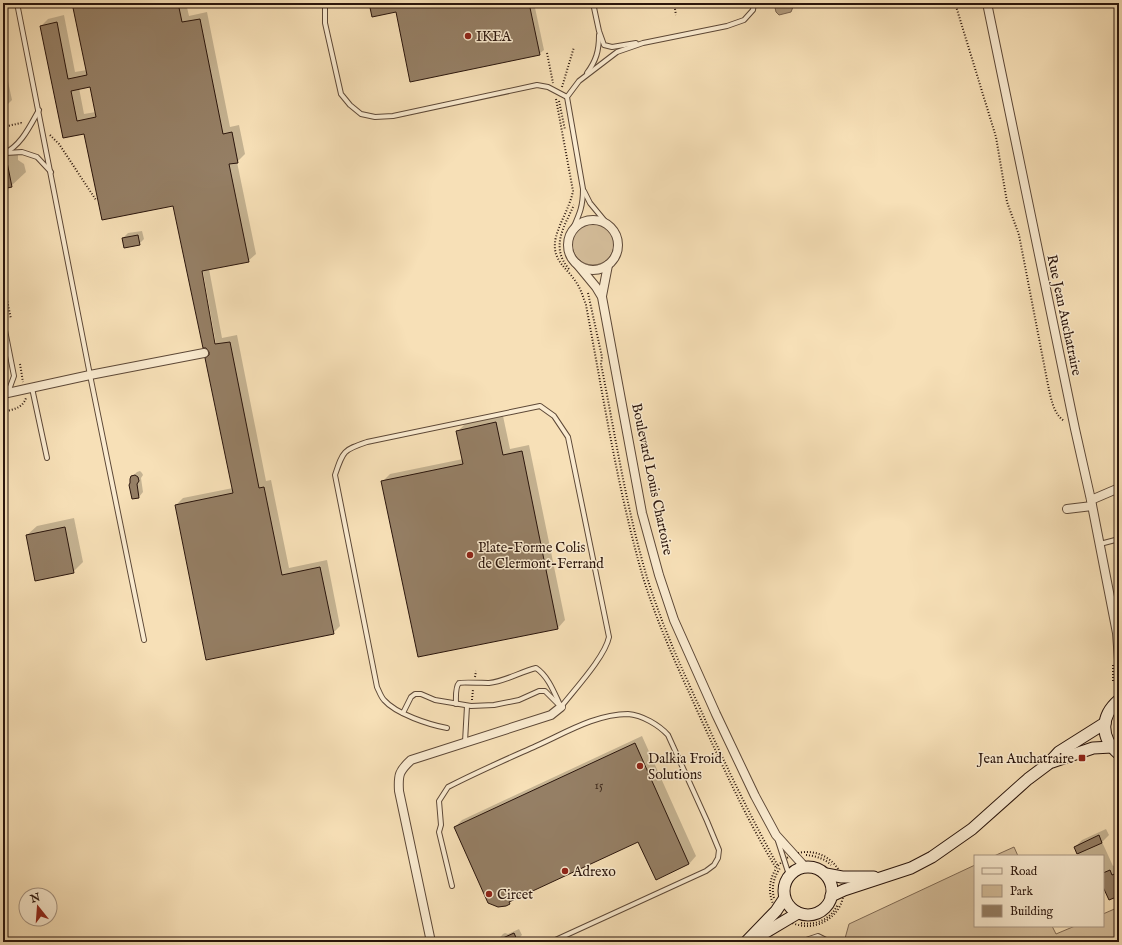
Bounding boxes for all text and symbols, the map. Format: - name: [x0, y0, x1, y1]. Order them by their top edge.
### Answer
- place label: IKEA: [476, 28, 512, 46]
- marker: IKEA: [463, 31, 473, 41]
- street label: Rue Jean Auchatraire: [1042, 253, 1086, 378]
- street label: Boulevard Louis Chartoire: [627, 402, 677, 557]
- place label: Plate-Forme Colis de Clermont-Ferrand: [478, 539, 604, 573]
- marker: Plate-Forme Colis de Clermont-Ferrand: [465, 550, 475, 560]
- place label: Dalkia Froid Solutions: [648, 750, 722, 784]
- place label: Jean Auchatraire: [976, 750, 1075, 768]
- marker: Jean Auchatraire: [1077, 753, 1087, 763]
- marker: Dalkia Froid Solutions: [635, 761, 645, 771]
- house number: 15: [595, 778, 604, 793]
- legend: [974, 855, 1104, 927]
- place label: Adrexo: [572, 863, 616, 881]
- text: Road: [1010, 864, 1038, 879]
- marker: Adrexo: [560, 866, 570, 876]
- text: Park: [1010, 884, 1033, 899]
- place label: Circet: [497, 886, 533, 904]
- north arrow: [18, 887, 58, 927]
- marker: Circet: [484, 889, 494, 899]
- text: N: [28, 890, 42, 907]
- text: Building: [1010, 904, 1054, 919]

